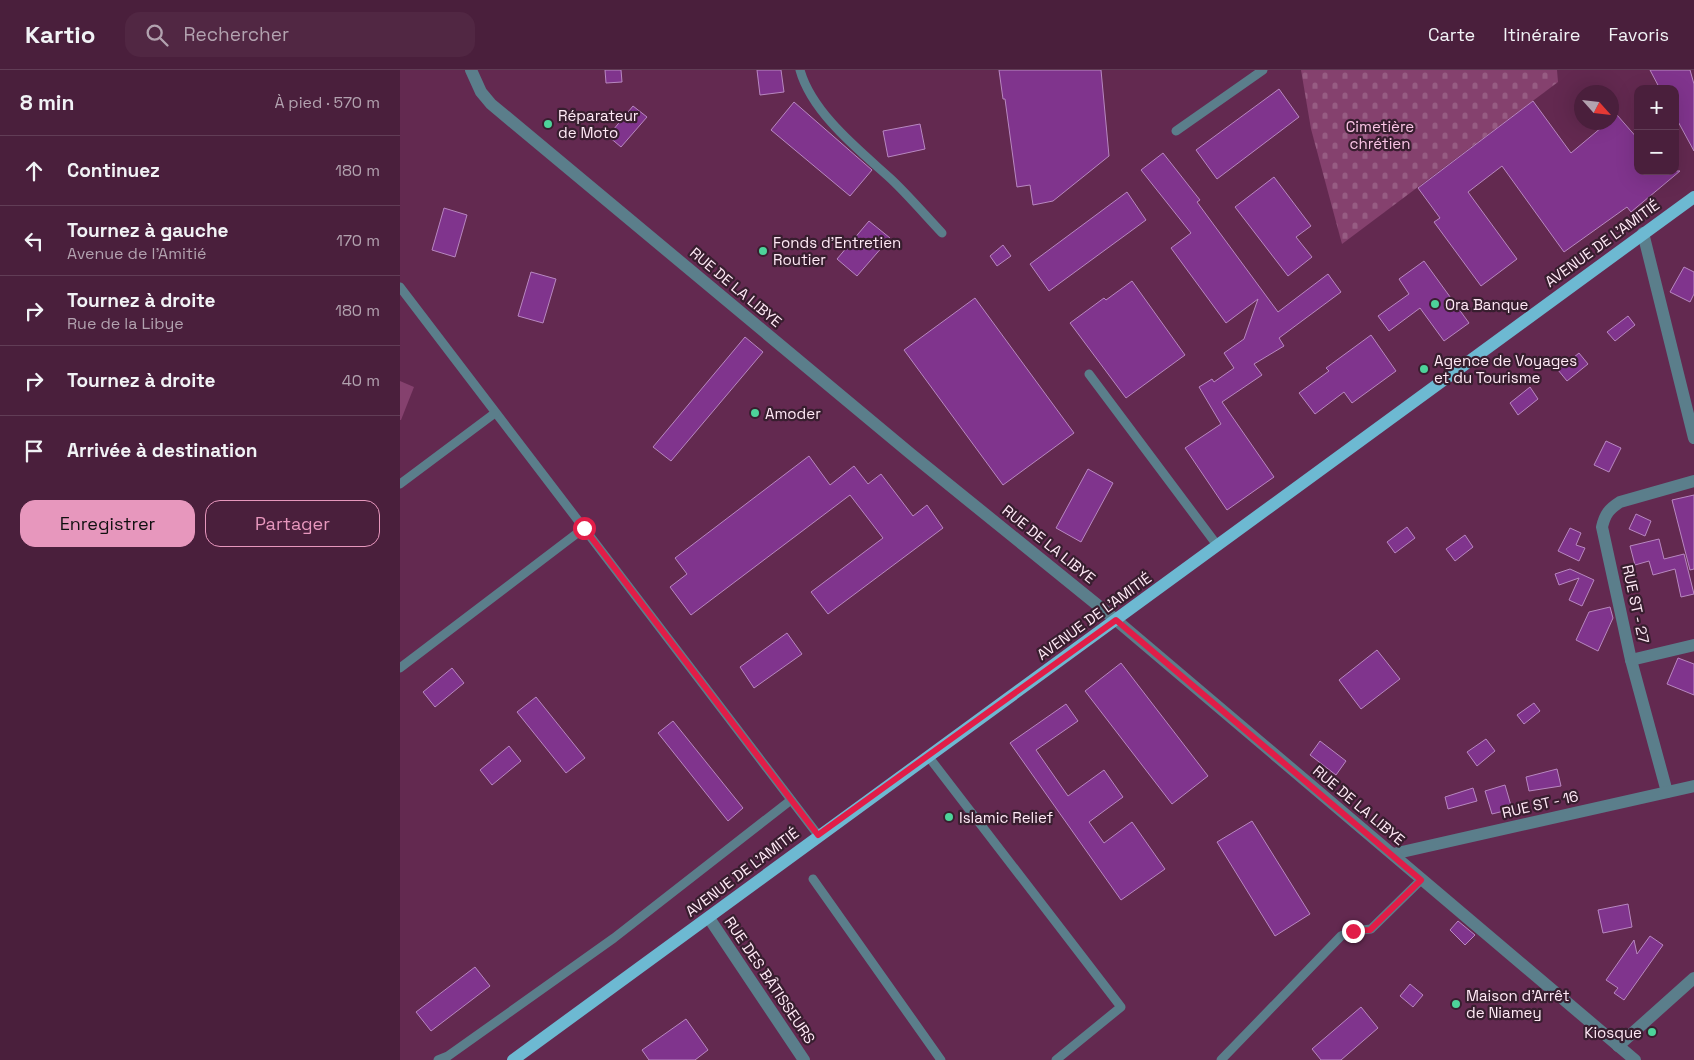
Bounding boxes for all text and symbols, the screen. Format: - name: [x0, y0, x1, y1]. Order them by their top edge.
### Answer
- search box: [125, 12, 475, 57]
- text: Kartio: [25, 19, 95, 50]
- icon: search: [143, 21, 171, 49]
- text: Rechercher: [183, 22, 289, 47]
- text: Carte: [1428, 23, 1475, 46]
- text: Itinéraire: [1503, 23, 1580, 46]
- text: Favoris: [1608, 23, 1669, 46]
- north arrow: [1574, 85, 1619, 130]
- map controls: [1634, 85, 1679, 175]
- button: +: [1634, 85, 1679, 130]
- text: 8 min: [20, 89, 74, 116]
- text: À pied · 570 m: [274, 92, 380, 113]
- place label: Réparateur de Moto: [558, 106, 639, 142]
- park label: Cimetière chrétien: [1346, 117, 1414, 153]
- marker: Réparateur de Moto: [542, 118, 554, 130]
- button: −: [1634, 130, 1679, 175]
- icon: ahead: [20, 157, 48, 185]
- text: Continuez: [67, 158, 160, 183]
- text: 180 m: [335, 160, 380, 181]
- street label: AVENUE DE L'AMITIÉ: [1541, 195, 1663, 291]
- text: Tournez à gauche: [67, 218, 229, 243]
- icon: left: [20, 227, 48, 255]
- text: 170 m: [336, 230, 380, 251]
- place label: Fonds d'Entretien Routier: [773, 233, 901, 269]
- text: Avenue de l'Amitié: [67, 243, 207, 264]
- street label: RUE DE LA LIBYE: [686, 243, 786, 331]
- marker: Fonds d'Entretien Routier: [757, 245, 769, 257]
- text: Tournez à droite: [67, 288, 216, 313]
- place label: Ora Banque: [1445, 295, 1528, 314]
- icon: right: [20, 297, 48, 325]
- marker: Ora Banque: [1429, 298, 1441, 310]
- text: 180 m: [335, 300, 380, 321]
- text: Rue de la Libye: [67, 313, 184, 334]
- place label: Agence de Voyages et du Tourisme: [1434, 351, 1577, 387]
- marker: Agence de Voyages et du Tourisme: [1418, 363, 1430, 375]
- icon: right: [20, 367, 48, 395]
- text: Tournez à droite: [67, 368, 216, 393]
- text: 40 m: [342, 370, 380, 391]
- place label: Amoder: [765, 404, 821, 423]
- marker: Amoder: [749, 407, 761, 419]
- icon: arrive: [20, 437, 48, 465]
- text: Arrivée à destination: [67, 438, 257, 463]
- button: Enregistrer: [20, 500, 195, 547]
- button: Partager: [205, 500, 380, 547]
- street label: RUE DE LA LIBYE: [999, 501, 1099, 587]
- route start: [573, 517, 596, 540]
- street label: RUE ST - 27: [1618, 563, 1654, 645]
- street label: AVENUE DE L'AMITIÉ: [1033, 568, 1155, 664]
- street label: RUE DE LA LIBYE: [1309, 761, 1409, 849]
- street label: RUE ST - 16: [1500, 786, 1580, 822]
- place label: Islamic Relief: [959, 808, 1054, 827]
- marker: Islamic Relief: [943, 811, 955, 823]
- street label: AVENUE DE L'AMITIÉ: [682, 823, 802, 921]
- street label: RUE DES BÂTISSEURS: [720, 913, 820, 1047]
- route end: [1342, 920, 1365, 943]
- place label: Maison d'Arrêt de Niamey: [1466, 986, 1570, 1022]
- marker: Maison d'Arrêt de Niamey: [1450, 998, 1462, 1010]
- place label: Kiosque: [1584, 1023, 1642, 1042]
- marker: Kiosque: [1646, 1026, 1658, 1038]

